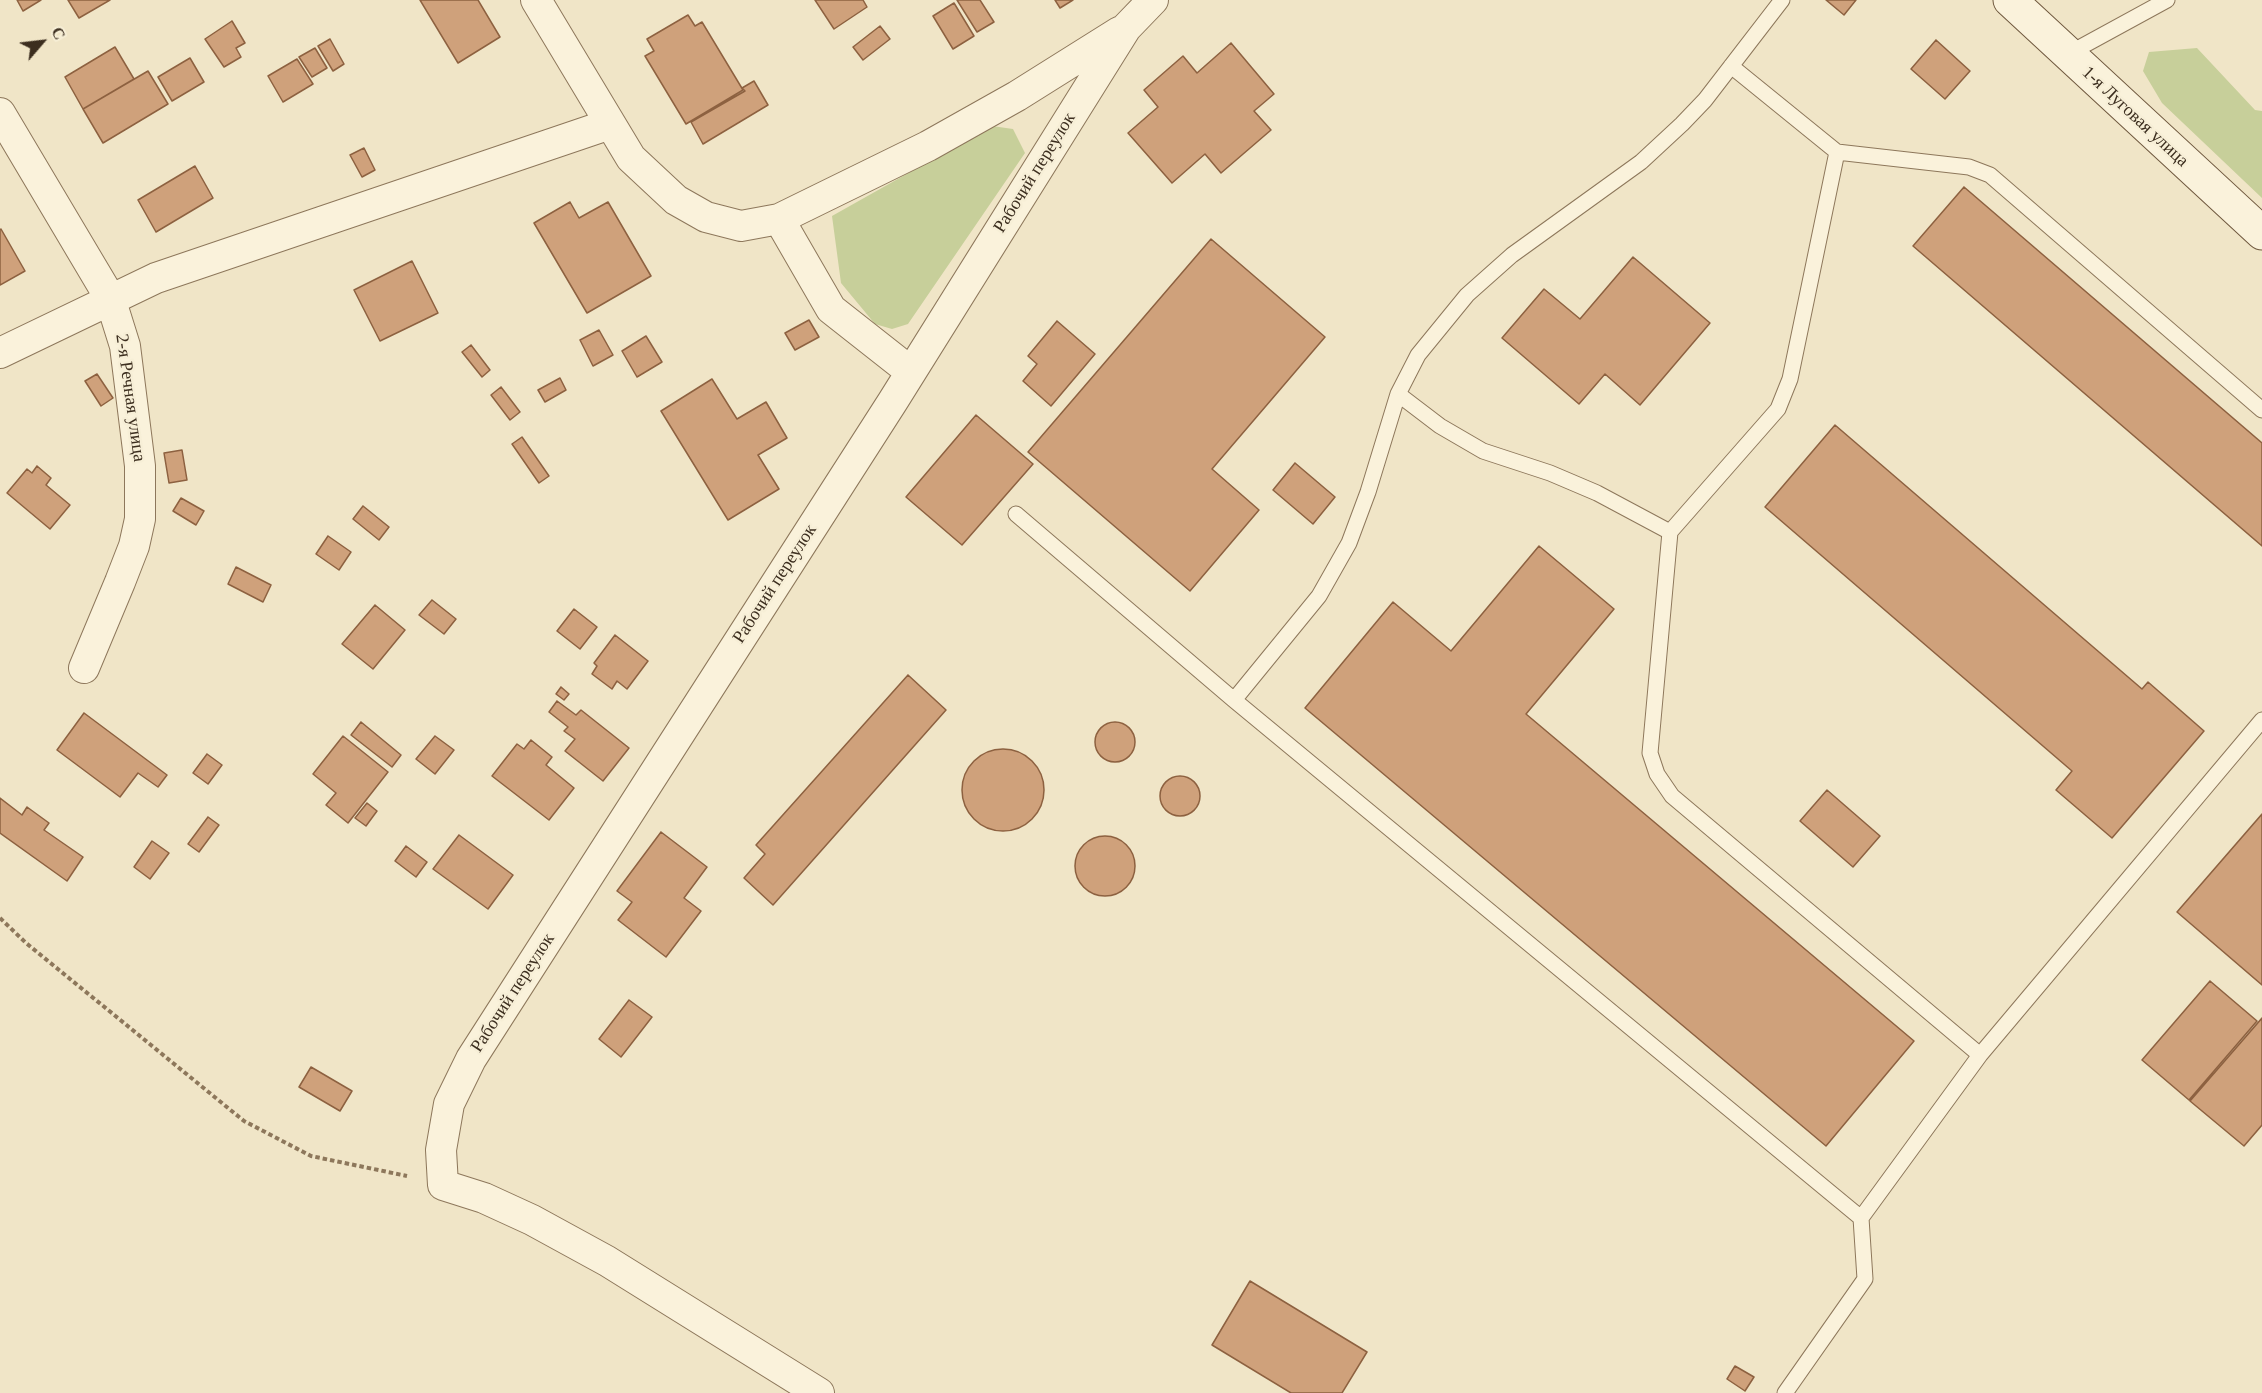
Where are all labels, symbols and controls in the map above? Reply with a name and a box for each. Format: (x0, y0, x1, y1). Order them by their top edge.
north arrow (12, 12, 72, 72)
text: С (48, 24, 69, 42)
street label: 1-я Луговая улица (2077, 62, 2193, 172)
street label: Рабочий переулок (989, 109, 1081, 237)
street label: 2-я Речная улица (110, 333, 150, 463)
street label: Рабочий переулок (728, 520, 822, 648)
street label: Рабочий переулок (466, 929, 560, 1057)

